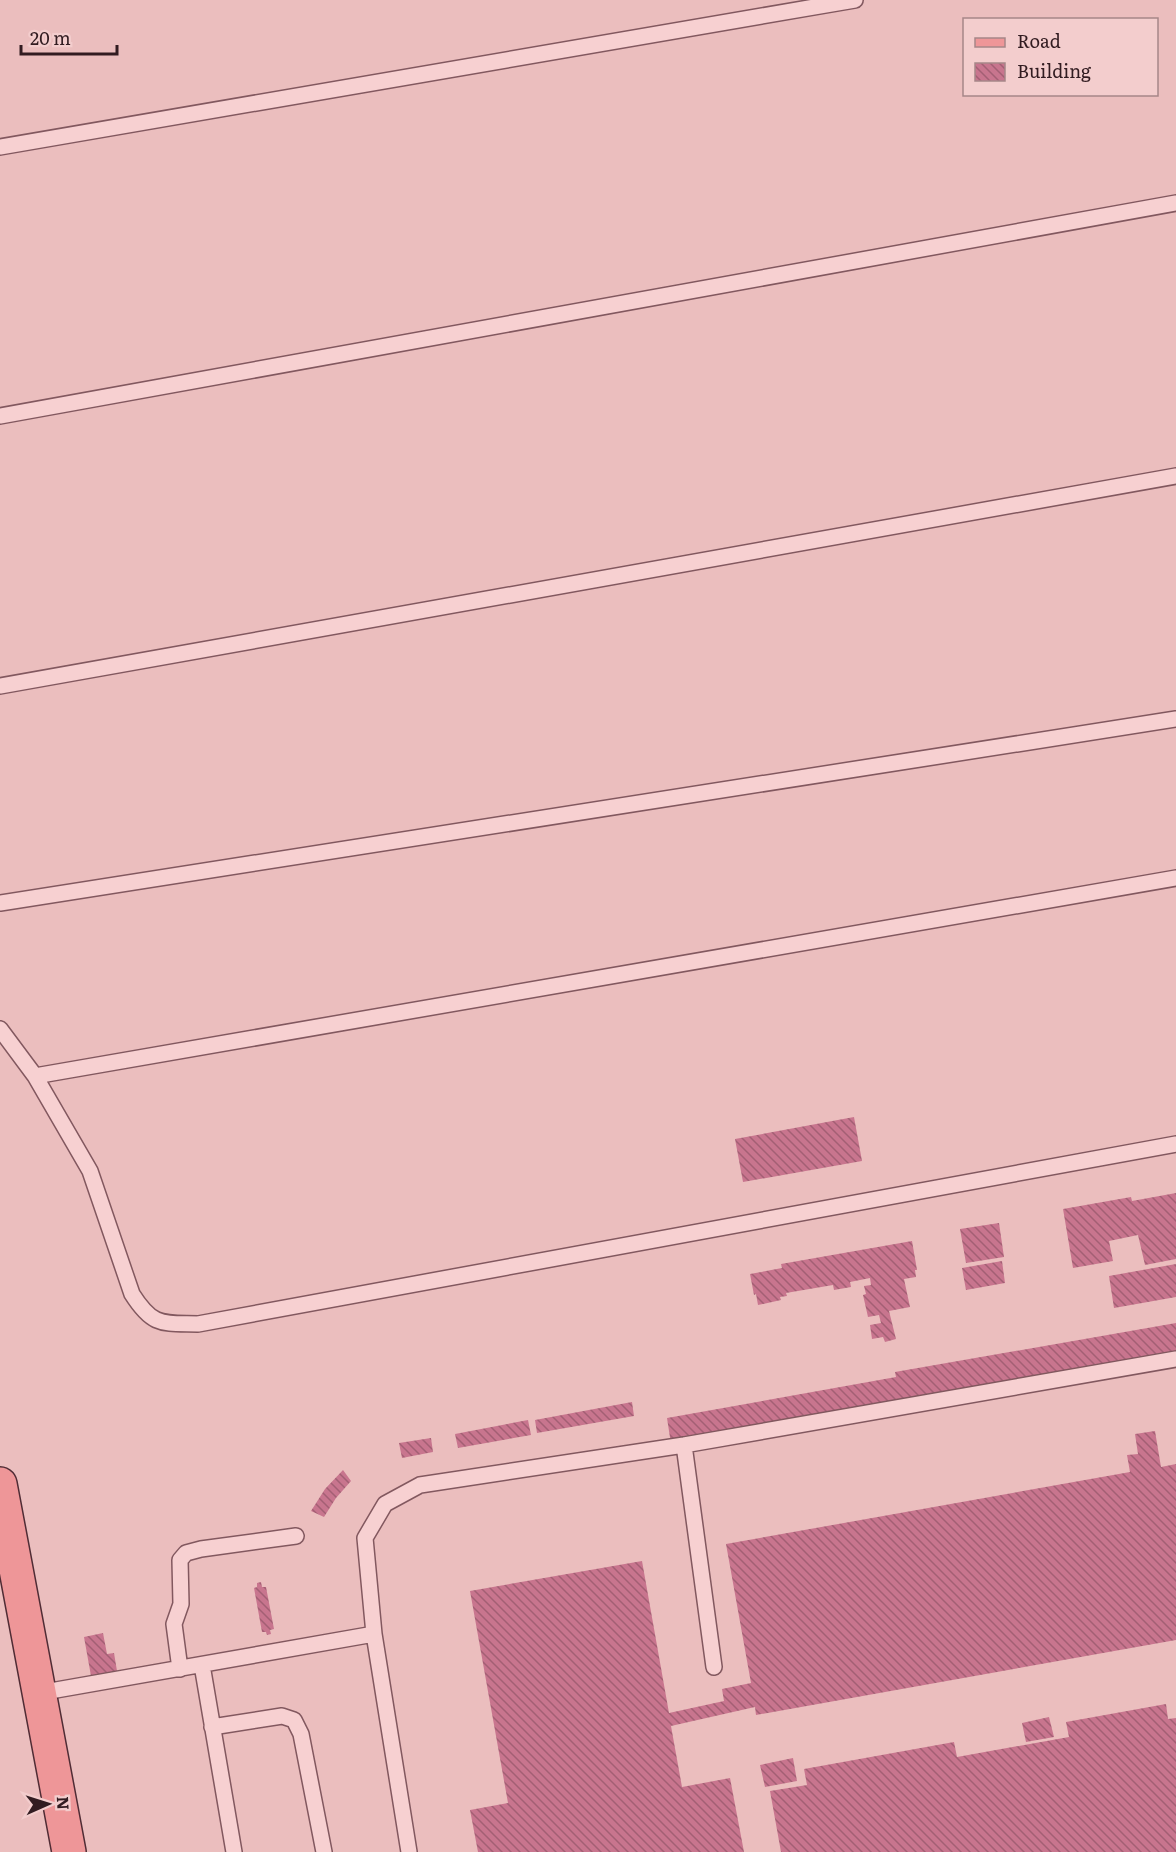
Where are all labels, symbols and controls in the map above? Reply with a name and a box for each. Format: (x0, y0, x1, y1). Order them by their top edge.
scale bar (21, 18, 117, 56)
legend (963, 18, 1158, 96)
text: 20 m (30, 24, 71, 51)
text: Road (1017, 27, 1061, 54)
text: Building (1017, 57, 1092, 84)
north arrow (18, 1774, 78, 1834)
text: N (52, 1796, 76, 1811)

